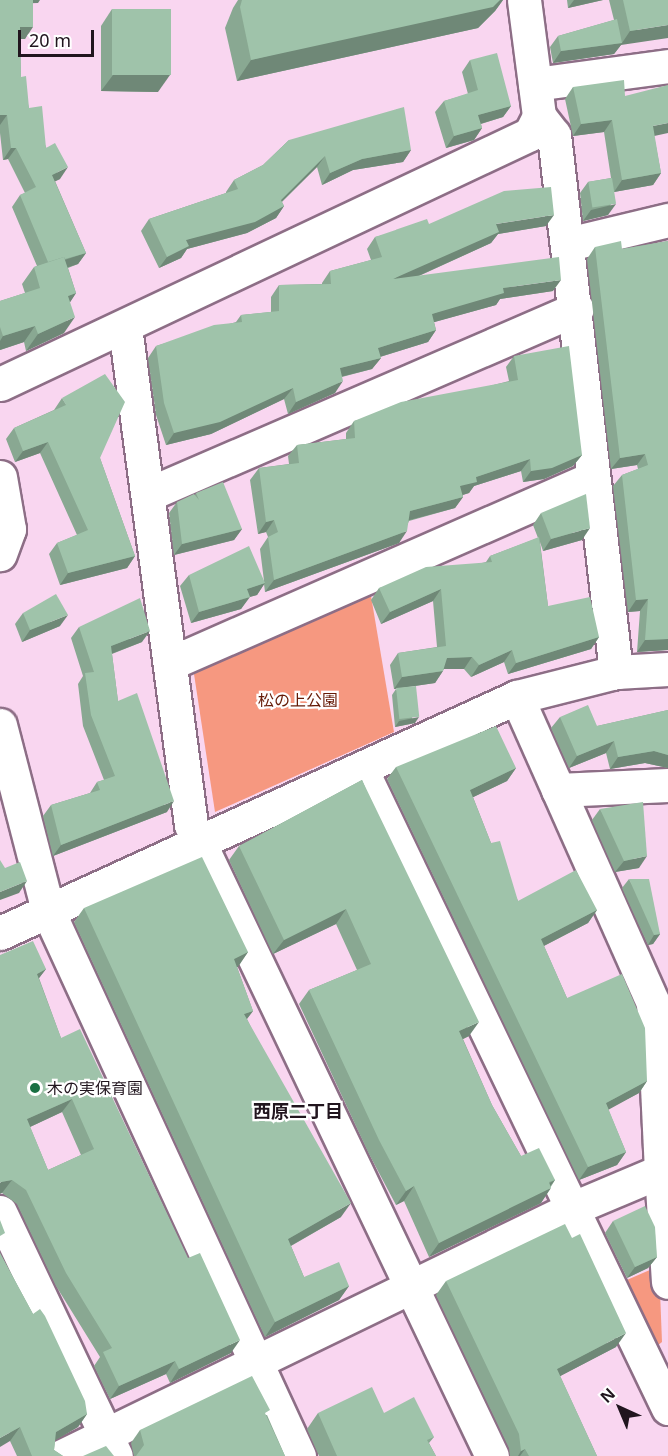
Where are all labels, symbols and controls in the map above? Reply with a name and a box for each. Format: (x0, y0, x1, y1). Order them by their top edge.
scale bar (21, 18, 98, 56)
text: 20 m (29, 28, 71, 52)
park label: 松の上公園 (258, 690, 338, 710)
place label: 木の実保育園 (47, 1078, 143, 1098)
marker: 木の実保育園 (28, 1081, 42, 1095)
district label: 西原二丁目 (253, 1100, 343, 1122)
north arrow (590, 1378, 650, 1438)
text: N (595, 1383, 620, 1407)

